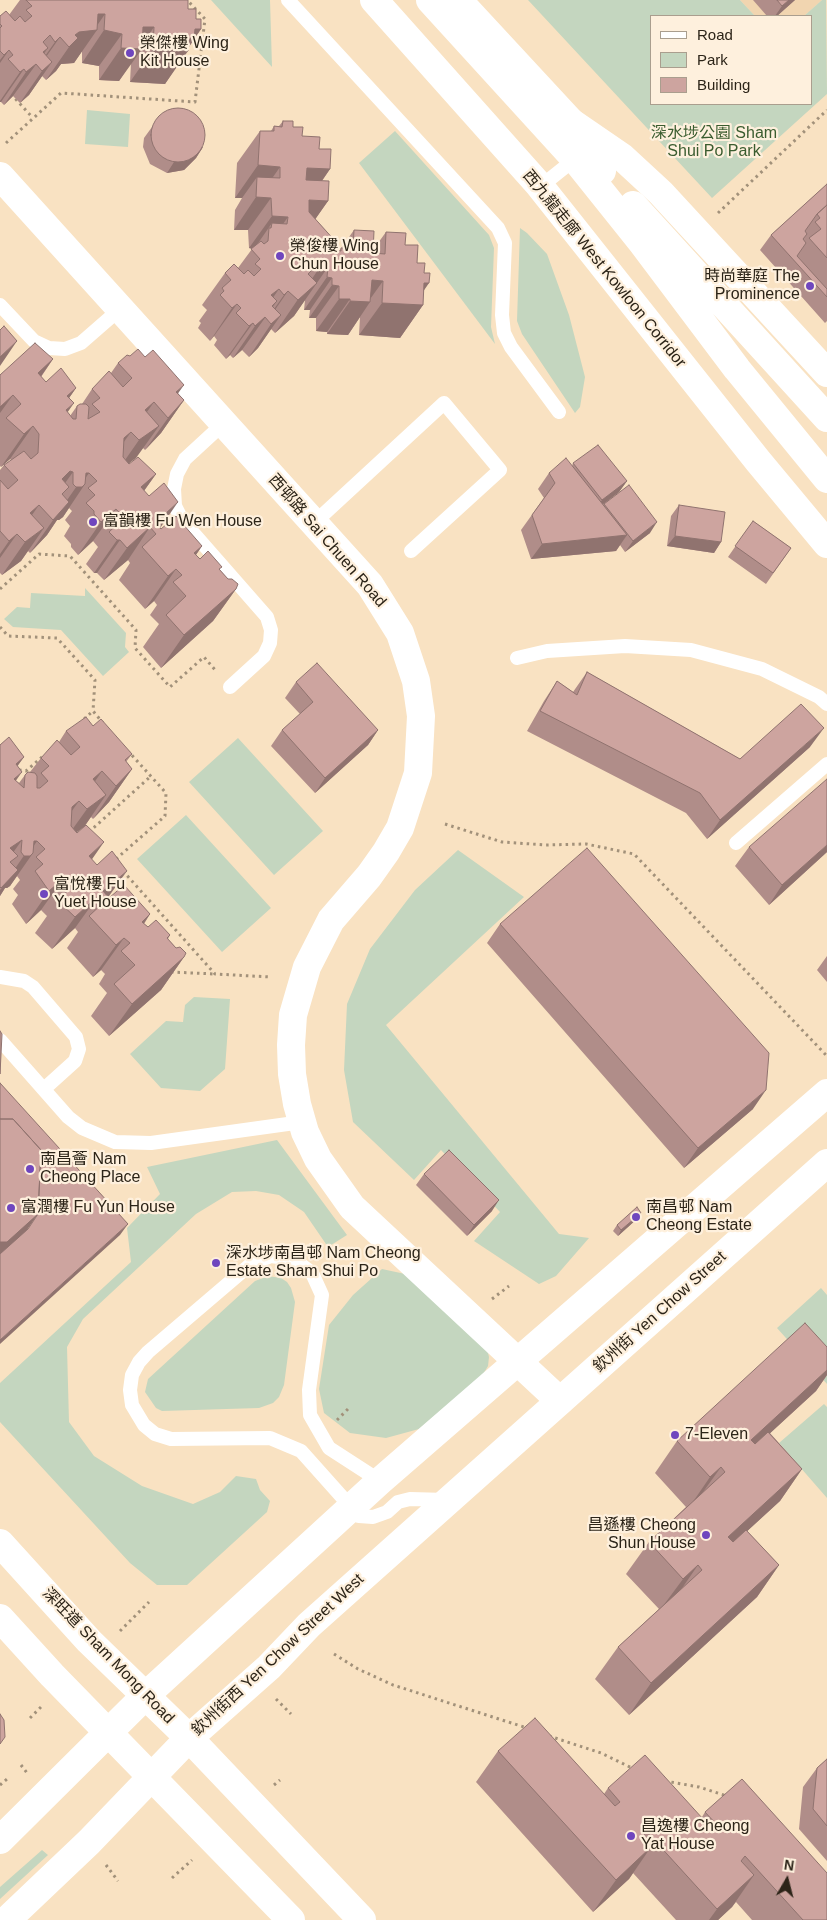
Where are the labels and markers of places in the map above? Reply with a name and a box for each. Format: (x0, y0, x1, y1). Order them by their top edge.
place label: 榮傑樓 Wing Kit House (140, 34, 229, 72)
marker: 榮傑樓 Wing Kit House (124, 47, 136, 59)
place label: 榮俊樓 Wing Chun House (290, 237, 379, 275)
marker: 榮俊樓 Wing Chun House (274, 250, 286, 262)
place label: 時尚華庭 The Prominence (704, 267, 800, 305)
marker: 時尚華庭 The Prominence (804, 280, 816, 292)
place label: 富韻樓 Fu Wen House (103, 512, 262, 532)
marker: 富韻樓 Fu Wen House (87, 516, 99, 528)
place label: 富悅樓 Fu Yuet House (54, 875, 137, 913)
marker: 富悅樓 Fu Yuet House (38, 888, 50, 900)
place label: 南昌薈 Nam Cheong Place (40, 1150, 141, 1188)
marker: 南昌薈 Nam Cheong Place (24, 1163, 36, 1175)
place label: 富潤樓 Fu Yun House (21, 1198, 175, 1218)
place label: 南昌邨 Nam Cheong Estate (646, 1198, 752, 1236)
marker: 富潤樓 Fu Yun House (5, 1202, 17, 1214)
marker: 南昌邨 Nam Cheong Estate (630, 1211, 642, 1223)
place label: 深水埗南昌邨 Nam Cheong Estate Sham Shui Po (226, 1244, 421, 1282)
marker: 深水埗南昌邨 Nam Cheong Estate Sham Shui Po (210, 1257, 222, 1269)
place label: 7-Eleven (685, 1425, 748, 1445)
marker: 7-Eleven (669, 1429, 681, 1441)
place label: 昌遜樓 Cheong Shun House (588, 1516, 696, 1554)
marker: 昌遜樓 Cheong Shun House (700, 1529, 712, 1541)
place label: 昌逸樓 Cheong Yat House (641, 1817, 749, 1855)
marker: 昌逸樓 Cheong Yat House (625, 1830, 637, 1842)

